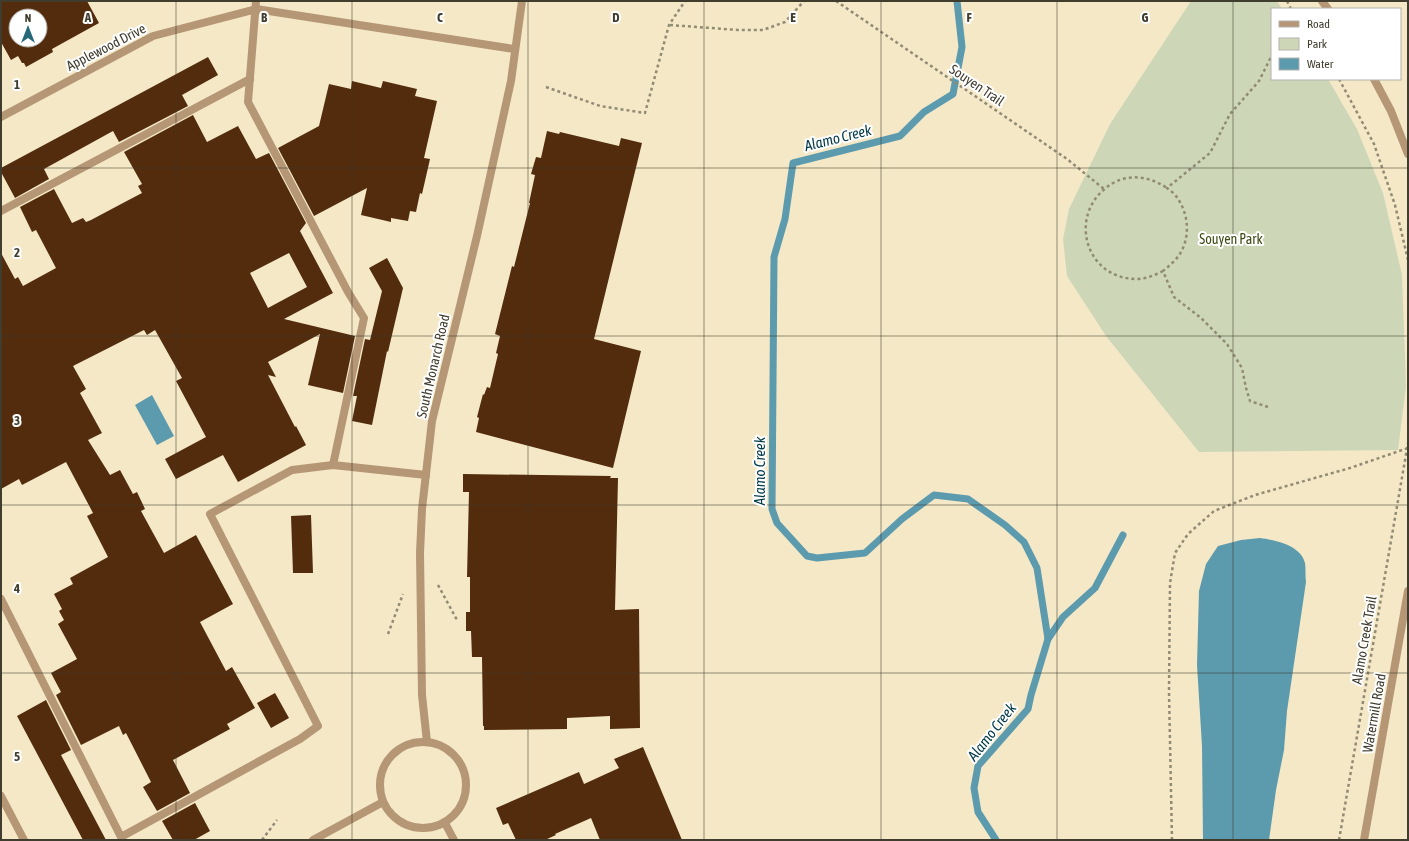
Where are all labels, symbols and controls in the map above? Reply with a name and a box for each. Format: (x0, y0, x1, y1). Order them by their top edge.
north arrow (8, 8, 48, 48)
legend (1271, 8, 1401, 80)
text: A (84, 10, 92, 25)
text: B (261, 10, 268, 25)
text: C (437, 10, 443, 25)
text: D (612, 10, 620, 25)
text: E (790, 10, 796, 25)
text: F (966, 10, 972, 25)
text: G (1142, 10, 1149, 25)
text: N (25, 12, 31, 24)
text: Road (1307, 17, 1330, 31)
street label: Applewood Drive (64, 20, 148, 74)
text: Park (1307, 37, 1328, 51)
text: Water (1307, 57, 1334, 71)
street label: Souyen Trail (947, 61, 1008, 109)
text: 1 (14, 77, 20, 92)
water label: Alamo Creek (802, 121, 874, 154)
park label: Souyen Park (1199, 231, 1263, 247)
text: 2 (14, 245, 20, 260)
street label: South Monarch Road (413, 313, 453, 419)
text: 3 (14, 413, 20, 428)
water label: Alamo Creek (751, 436, 768, 506)
text: 4 (13, 581, 20, 596)
street label: Alamo Creek Trail (1348, 594, 1380, 685)
street label: Watermill Road (1359, 672, 1389, 754)
water label: Alamo Creek (963, 699, 1020, 765)
text: 5 (14, 749, 20, 764)

